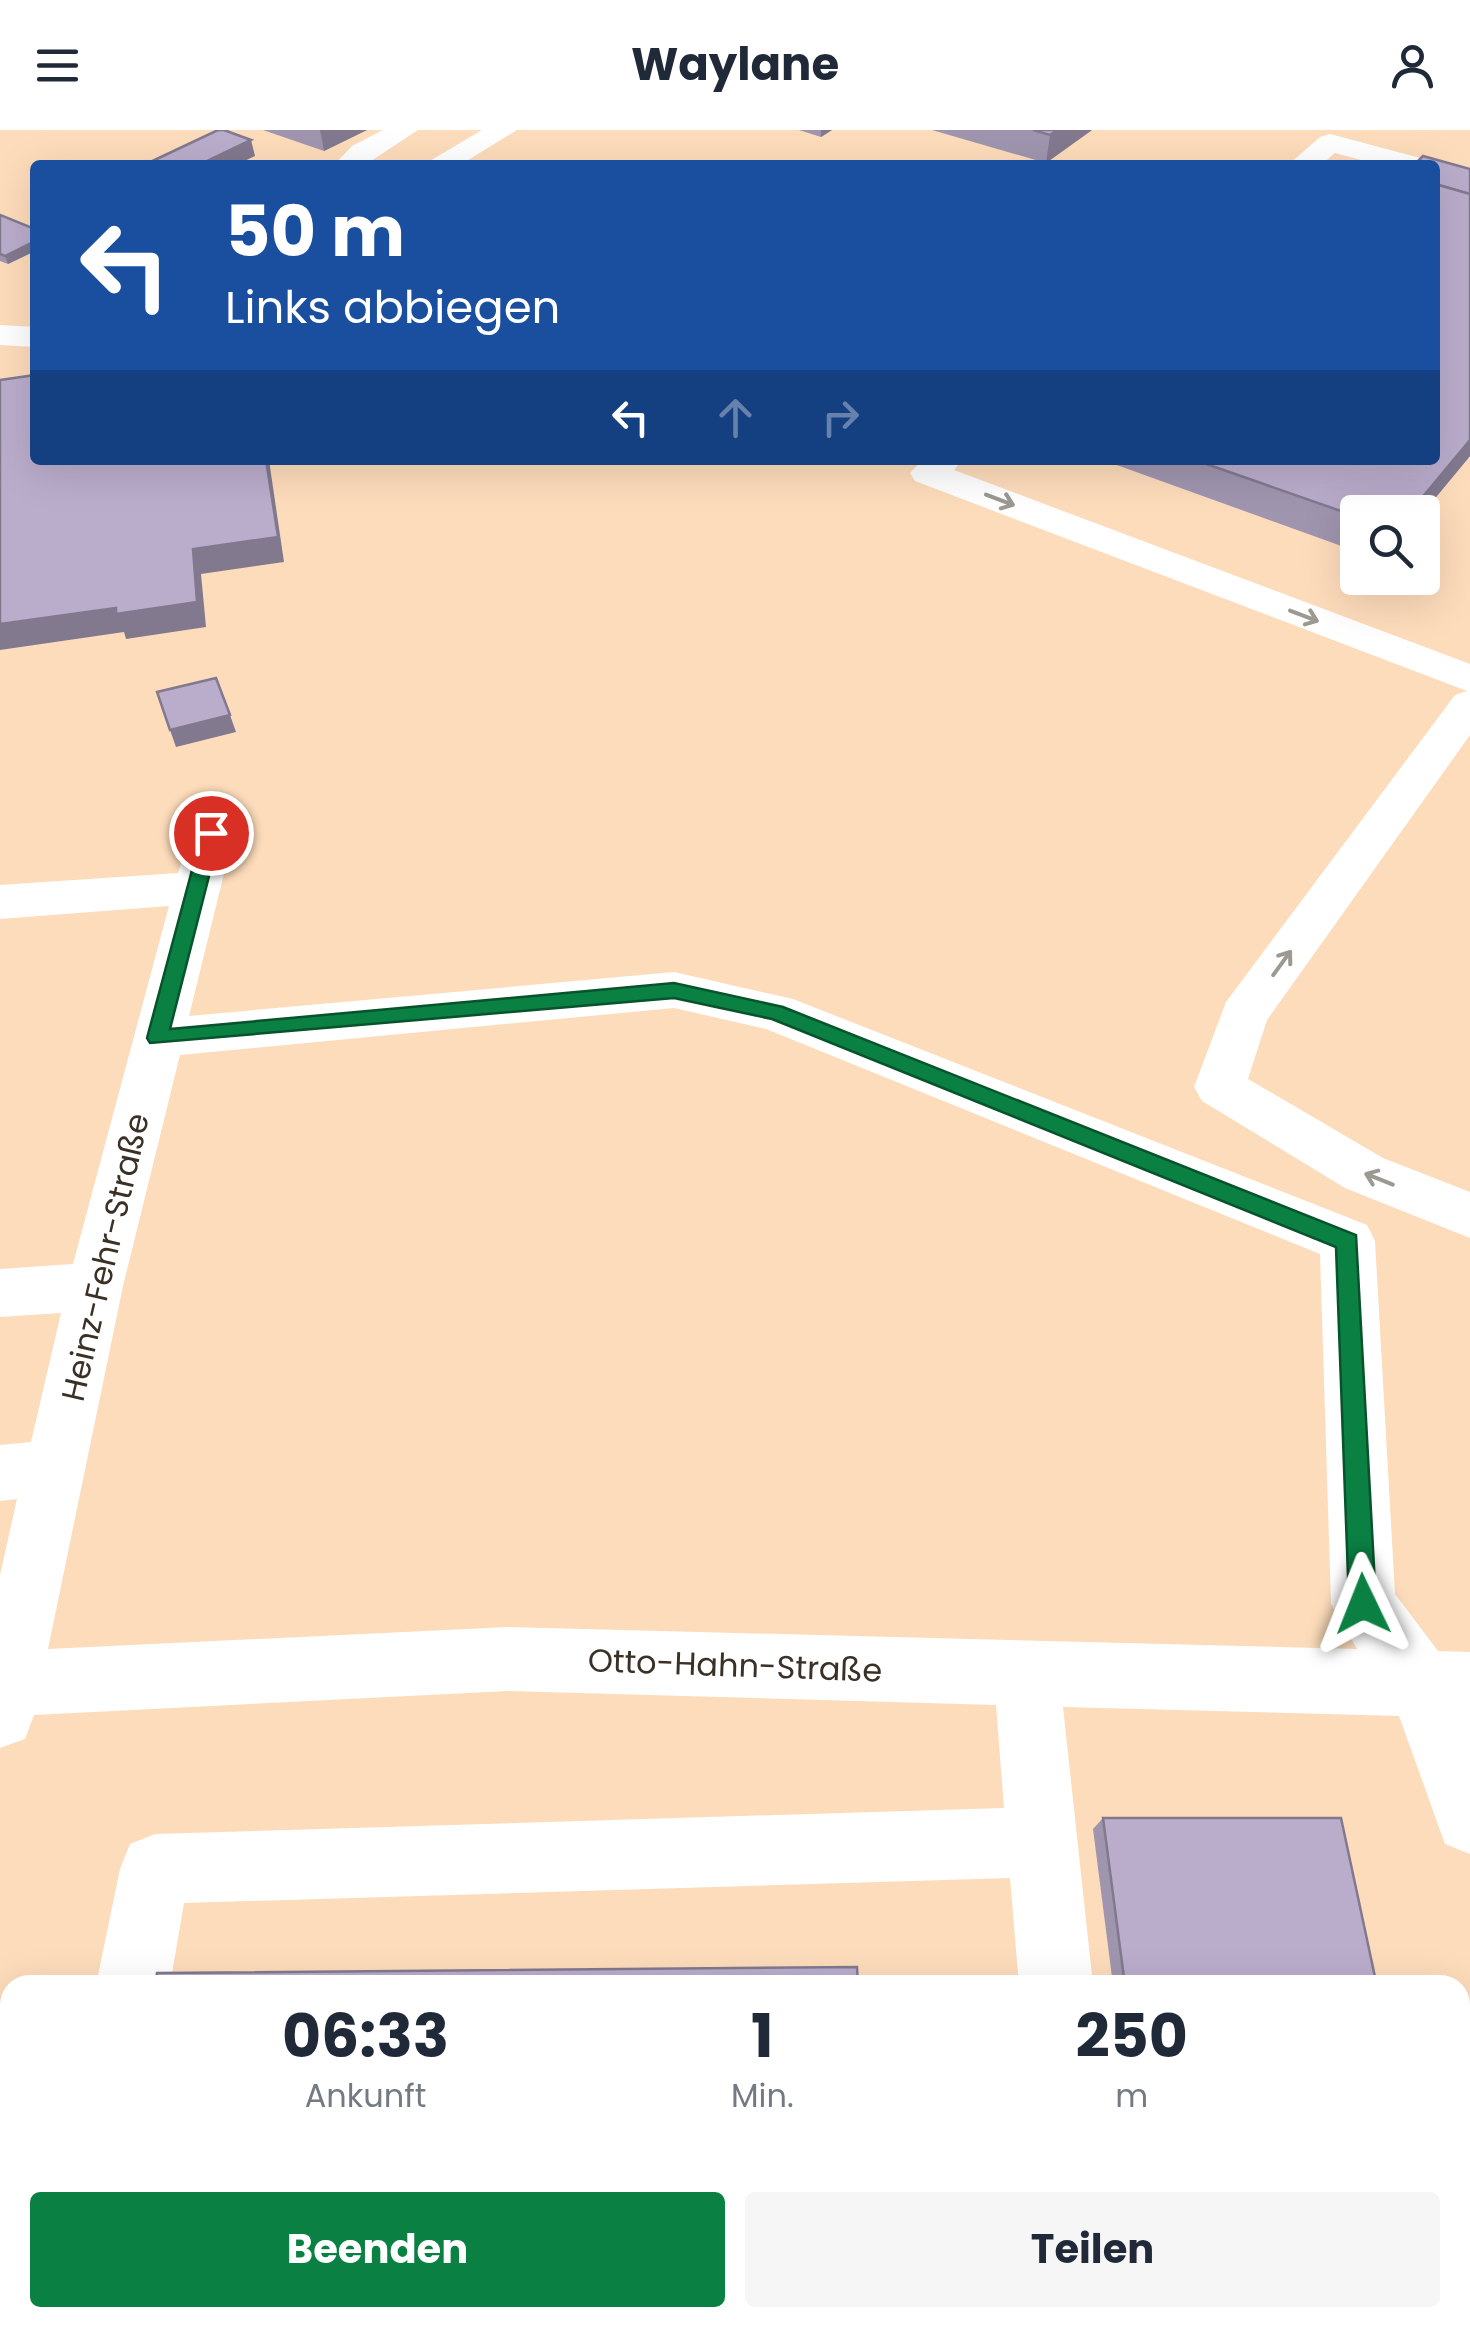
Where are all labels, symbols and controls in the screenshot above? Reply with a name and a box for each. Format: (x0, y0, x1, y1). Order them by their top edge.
text: Waylane (631, 33, 839, 96)
icon: menu (30, 38, 85, 93)
icon: person (1385, 38, 1440, 93)
text: 50 m (225, 182, 405, 281)
icon: left (60, 200, 190, 330)
text: Links abbiegen (225, 276, 560, 339)
icon: left (603, 390, 658, 445)
icon: ahead (708, 390, 763, 445)
icon: right (813, 390, 868, 445)
one-way arrow (985, 493, 1015, 511)
map controls (1340, 495, 1440, 595)
button: search (1340, 495, 1440, 595)
one-way arrow (1288, 608, 1319, 626)
pin (169, 791, 254, 876)
icon: arrive (184, 806, 239, 861)
one-way arrow (1271, 950, 1292, 977)
street label: Heinz-Fehr-Straße (50, 1109, 160, 1405)
one-way arrow (1365, 1169, 1395, 1187)
position arrow (1311, 1552, 1415, 1656)
street label: Otto-Hahn-Straße (587, 1637, 883, 1693)
text: 06:33 (282, 1994, 449, 2078)
text: 1 (751, 1994, 774, 2078)
text: 250 (1076, 1994, 1188, 2078)
text: Ankunft (305, 2073, 426, 2118)
text: Min. (731, 2073, 794, 2118)
text: m (1115, 2073, 1148, 2118)
button: Beenden (30, 2192, 725, 2307)
button: Teilen (745, 2192, 1440, 2307)

